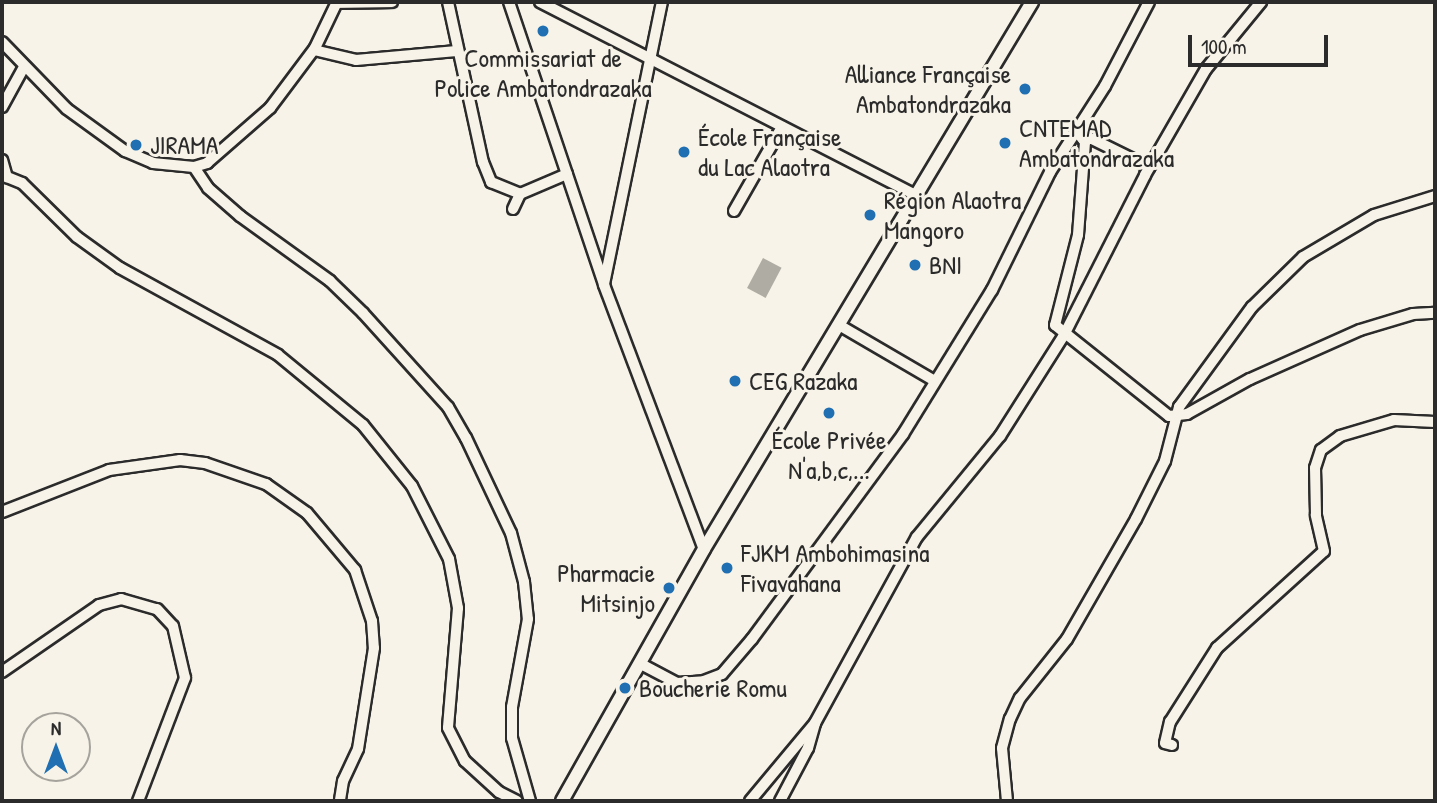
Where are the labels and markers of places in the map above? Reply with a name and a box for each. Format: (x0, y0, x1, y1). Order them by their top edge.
marker: Commissariat de Police Ambatondrazaka (535, 23, 551, 39)
place label: Commissariat de Police Ambatondrazaka (434, 42, 652, 104)
place label: Alliance Française Ambatondrazaka (845, 58, 1011, 119)
marker: Alliance Française Ambatondrazaka (1017, 81, 1033, 97)
place label: CNTEMAD Ambatondrazaka (1019, 112, 1174, 174)
place label: École Française du Lac Alaotra (698, 121, 841, 182)
place label: JIRAMA (150, 129, 218, 161)
marker: CNTEMAD Ambatondrazaka (997, 135, 1013, 151)
marker: JIRAMA (128, 137, 144, 153)
marker: École Française du Lac Alaotra (676, 144, 692, 160)
place label: Région Alaotra Mangoro (884, 184, 1021, 246)
marker: Région Alaotra Mangoro (862, 207, 878, 223)
place label: BNI (929, 249, 962, 281)
marker: BNI (907, 257, 923, 273)
place label: CEG Razaka (749, 365, 857, 397)
marker: CEG Razaka (727, 373, 743, 389)
marker: École Privée N'a,b,c,... (821, 405, 837, 421)
place label: École Privée N'a,b,c,... (772, 424, 886, 486)
place label: FJKM Ambohimasina Fivavahana (741, 537, 929, 598)
place label: Pharmacie Mitsinjo (557, 557, 655, 618)
marker: FJKM Ambohimasina Fivavahana (719, 560, 735, 576)
marker: Pharmacie Mitsinjo (661, 580, 677, 596)
place label: Boucherie Romu (639, 672, 787, 704)
marker: Boucherie Romu (617, 680, 633, 696)

